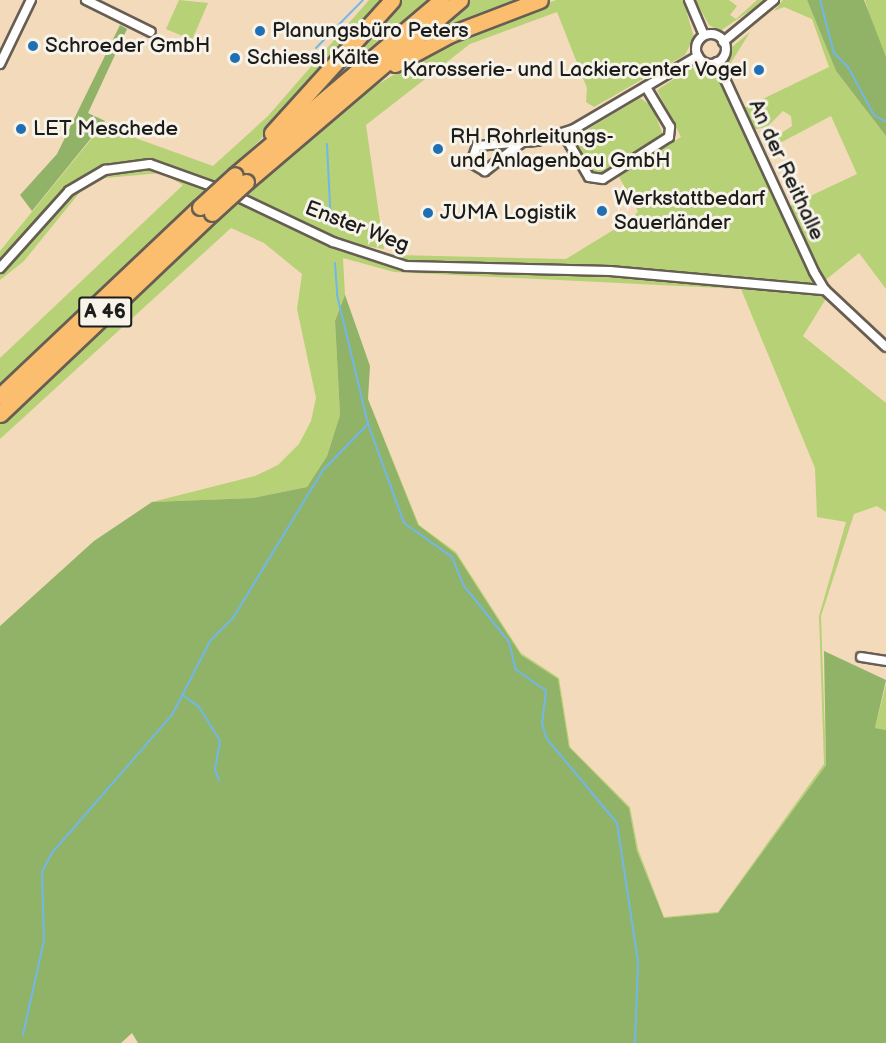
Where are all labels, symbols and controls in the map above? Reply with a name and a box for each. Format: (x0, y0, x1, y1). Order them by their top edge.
place label: Planungsbüro Peters (272, 18, 469, 44)
marker: Planungsbüro Peters (253, 24, 267, 38)
place label: Schroeder GmbH (45, 33, 210, 59)
marker: Schroeder GmbH (26, 39, 40, 53)
place label: Schiessl Kälte (247, 45, 379, 71)
marker: Schiessl Kälte (228, 51, 242, 65)
place label: Karosserie- und Lackiercenter Vogel (401, 57, 747, 83)
marker: Karosserie- und Lackiercenter Vogel (752, 63, 766, 77)
street label: An der Reithalle (742, 96, 830, 244)
place label: LET Meschede (33, 116, 178, 142)
marker: LET Meschede (14, 122, 28, 136)
place label: RH Rohrleitungs- und Anlagenbau GmbH (450, 124, 671, 174)
marker: RH Rohrleitungs- und Anlagenbau GmbH (431, 142, 445, 156)
place label: Werkstattbedarf Sauerländer (614, 186, 766, 236)
street label: Enster Weg (301, 196, 413, 258)
place label: JUMA Logistik (440, 200, 576, 226)
marker: Werkstattbedarf Sauerländer (595, 204, 609, 218)
marker: JUMA Logistik (421, 206, 435, 220)
road number: A 46 (78, 295, 132, 329)

